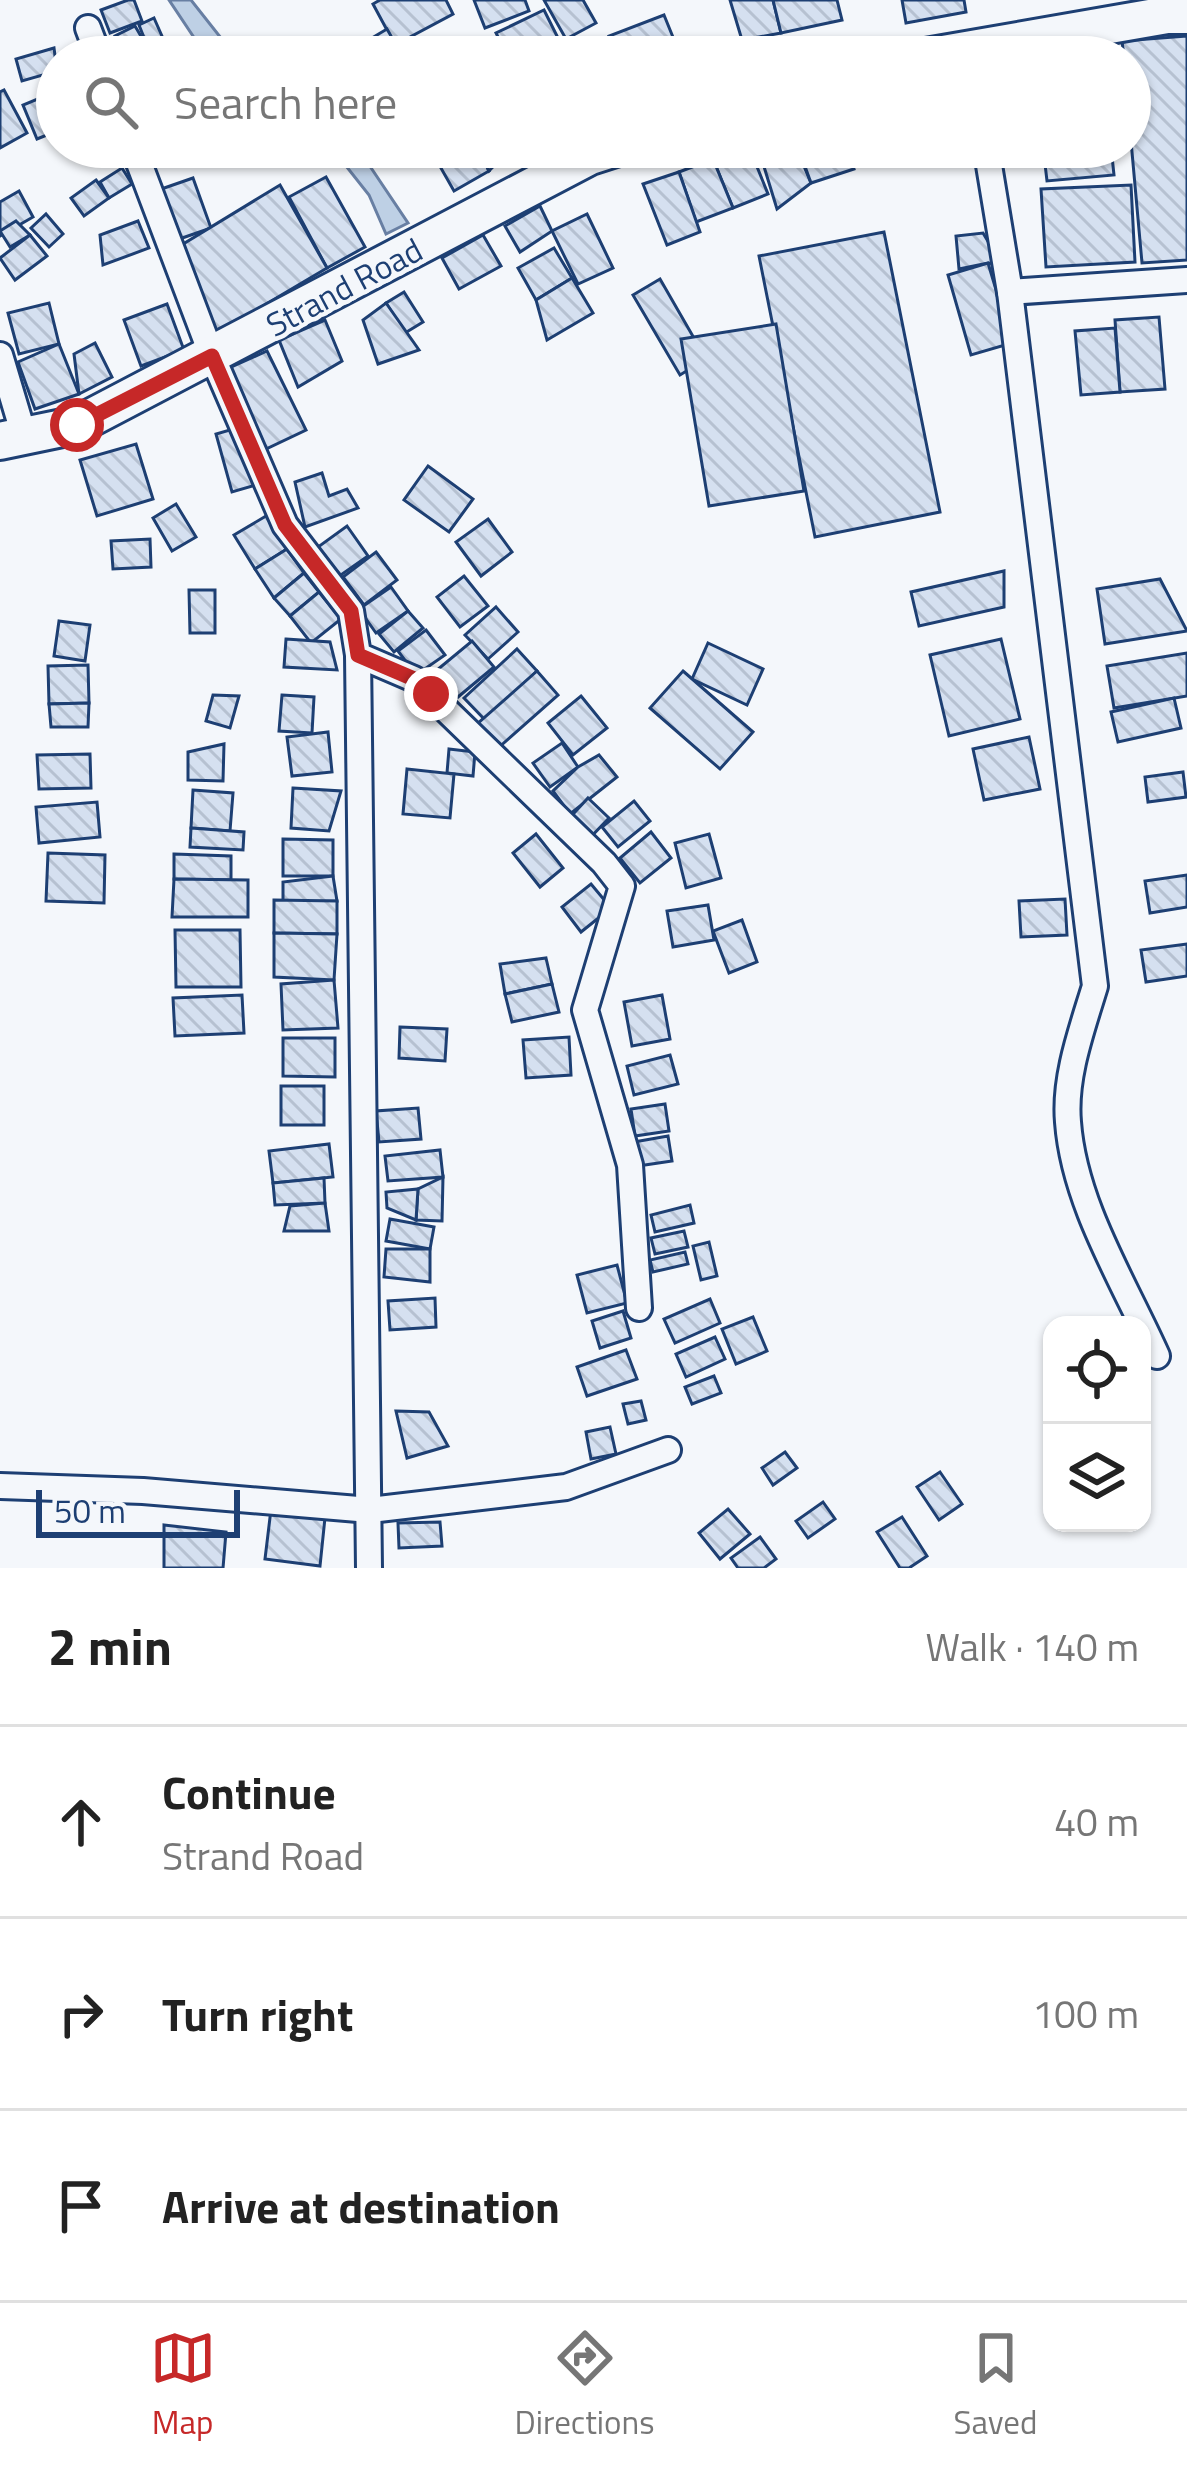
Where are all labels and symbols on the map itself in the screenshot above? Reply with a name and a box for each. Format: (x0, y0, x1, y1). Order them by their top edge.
street label: Strand Road (257, 225, 431, 349)
route start (50, 398, 104, 452)
route end (404, 667, 458, 721)
scale bar (36, 1484, 240, 1537)

